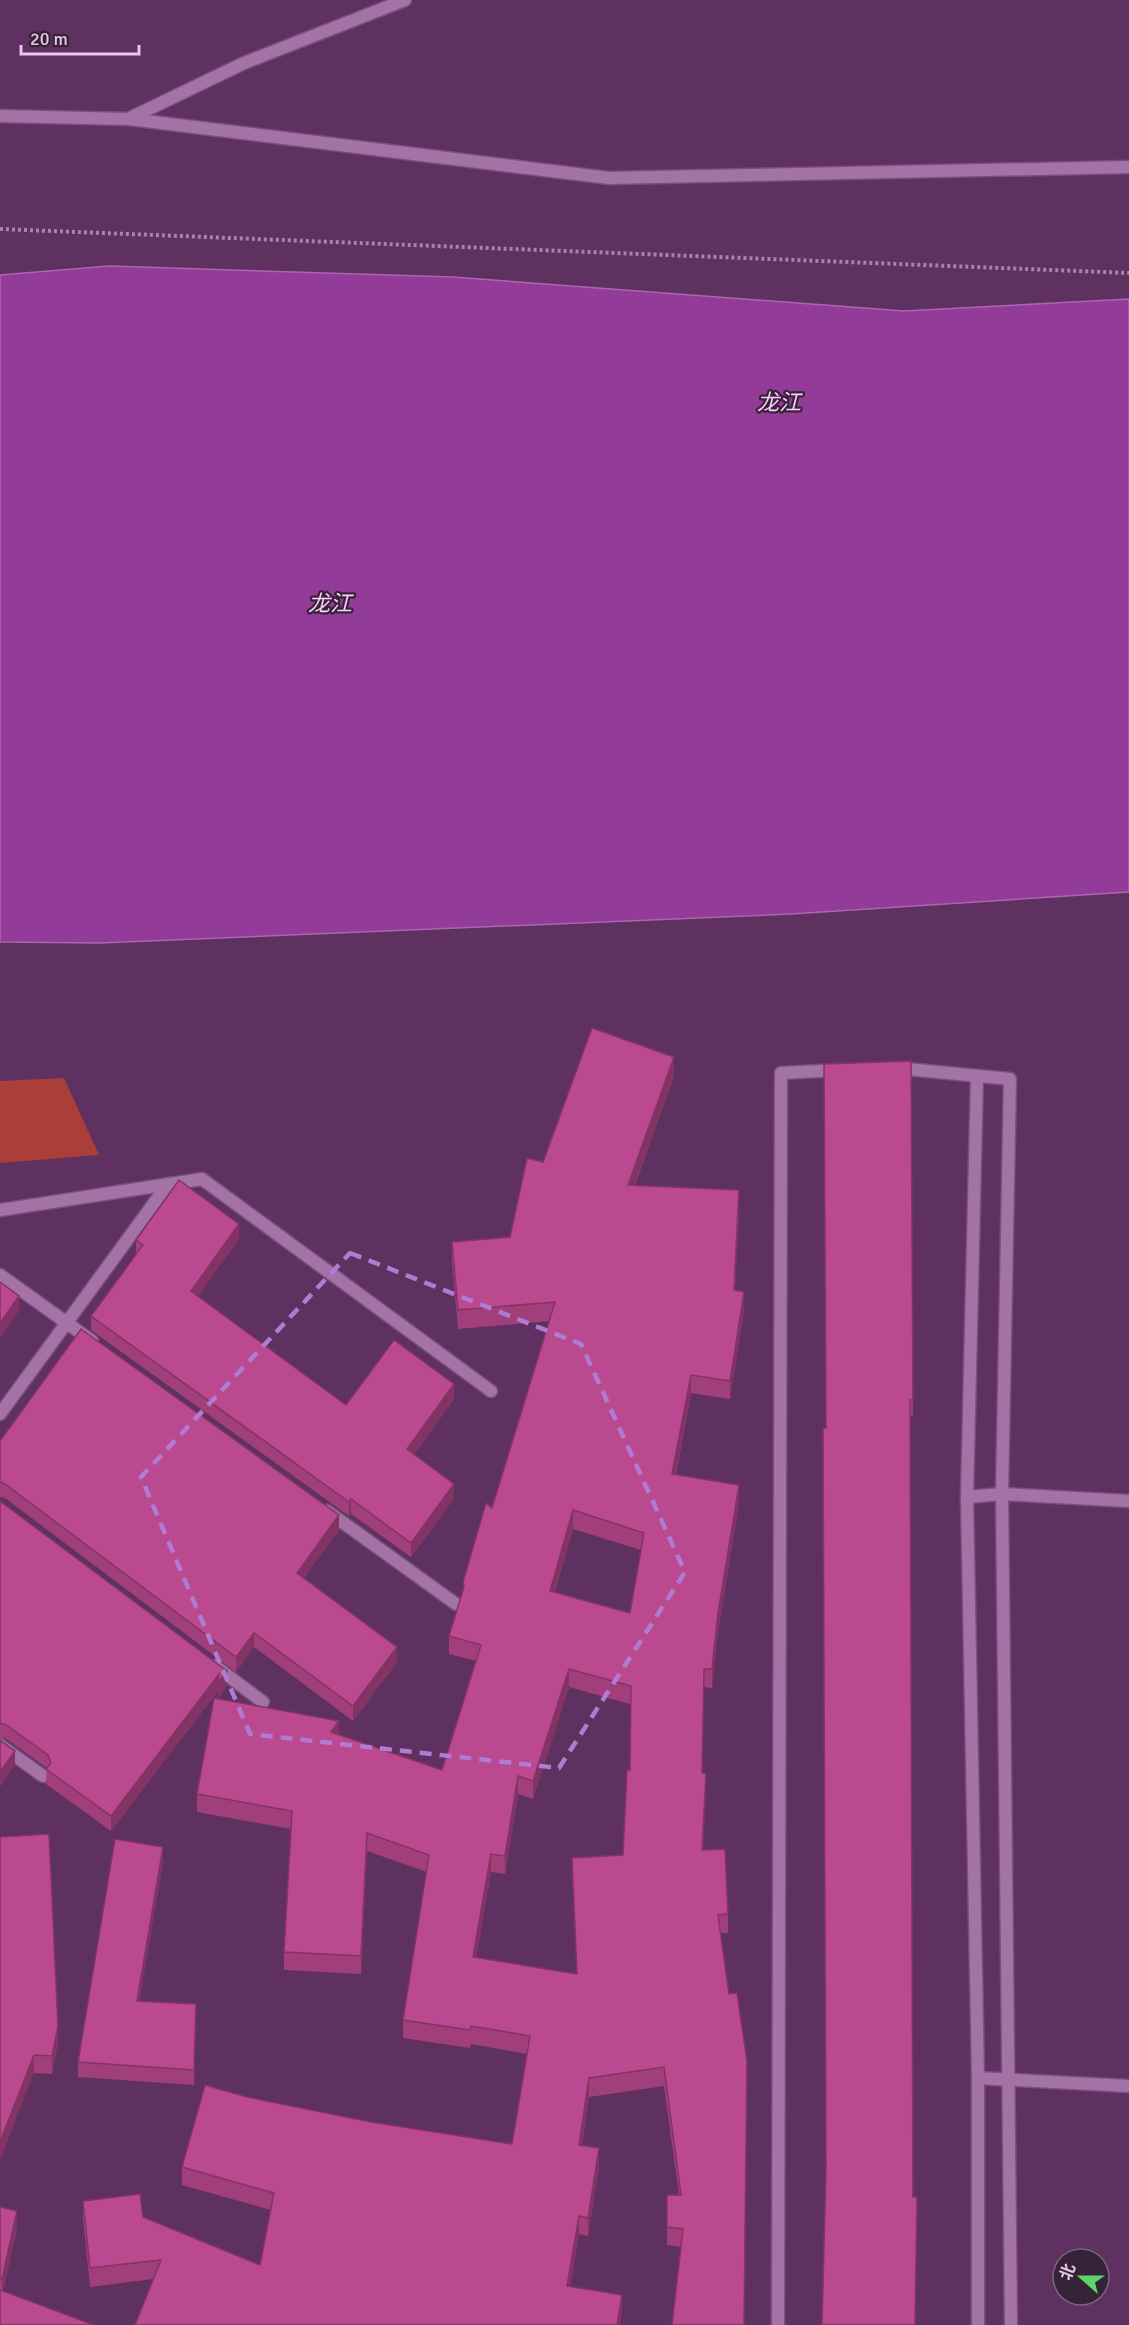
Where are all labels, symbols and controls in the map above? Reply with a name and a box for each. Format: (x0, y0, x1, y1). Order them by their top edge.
scale bar (21, 18, 140, 56)
text: 20 m (30, 28, 68, 50)
water label: 龙江 (757, 389, 803, 416)
water label: 龙江 (308, 590, 354, 617)
north arrow (1051, 2247, 1111, 2307)
text: 北 (1056, 2261, 1080, 2283)

